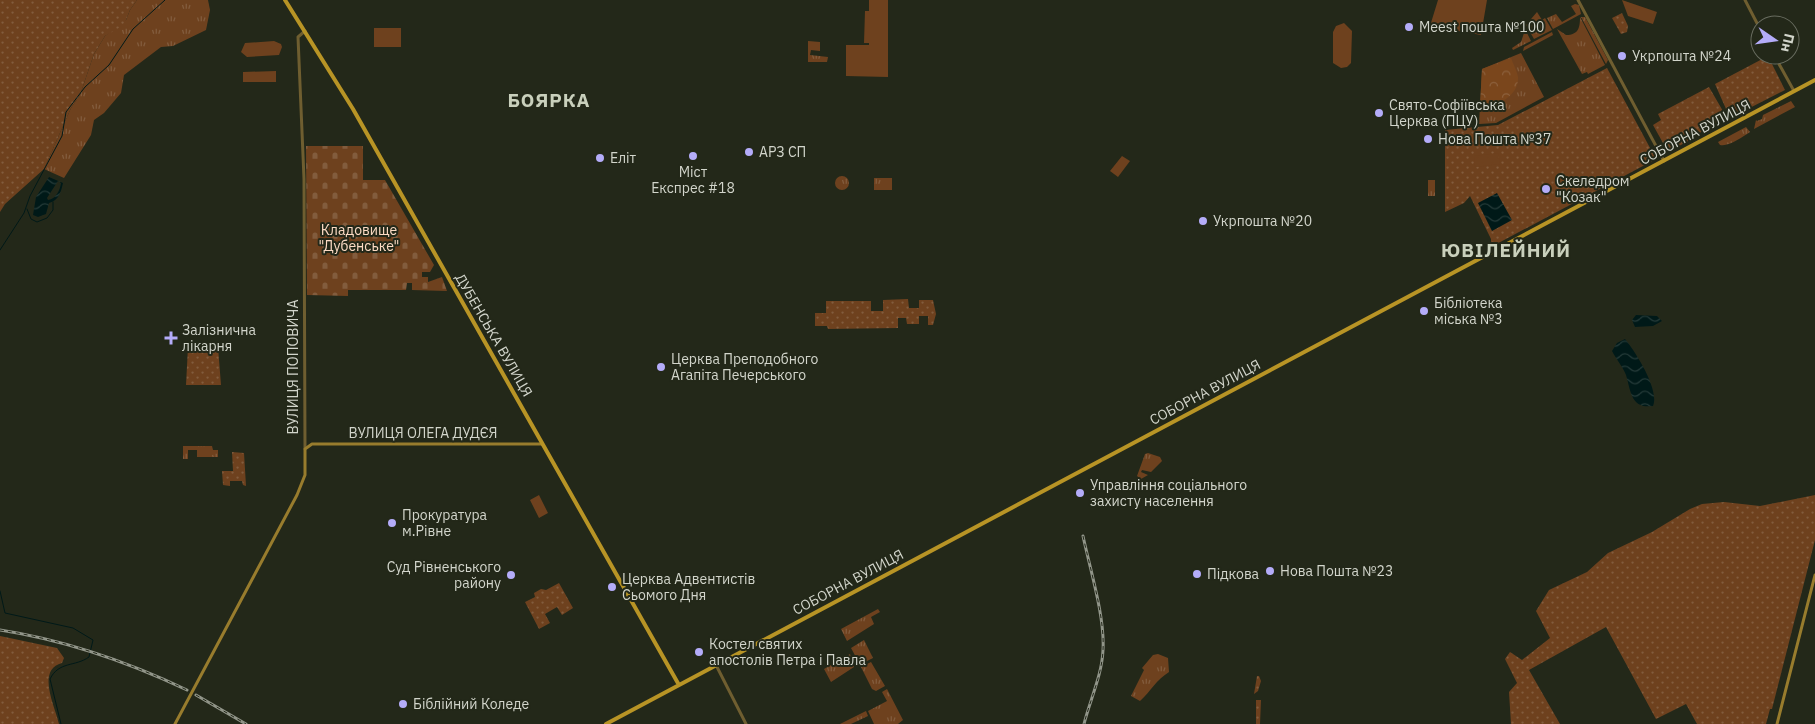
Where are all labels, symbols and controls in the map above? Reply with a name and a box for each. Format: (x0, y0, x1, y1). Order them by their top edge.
north arrow (1750, 15, 1800, 65)
place label: Meest пошта №100 (1419, 18, 1545, 36)
marker: Meest пошта №100 (1403, 21, 1415, 33)
text: Пн (1777, 32, 1799, 54)
place label: Укрпошта №24 (1632, 47, 1731, 65)
marker: Укрпошта №24 (1616, 50, 1628, 62)
district label: БОЯРКА (507, 88, 591, 112)
street label: СОБОРНА ВУЛИЦЯ (1636, 95, 1754, 169)
place label: Свято-Софіївська Церква (ПЦУ) (1389, 96, 1505, 130)
marker: Свято-Софіївська Церква (ПЦУ) (1373, 107, 1385, 119)
place label: Нова Пошта №37 (1438, 130, 1551, 148)
marker: Нова Пошта №37 (1422, 133, 1434, 145)
place label: АРЗ СП (759, 143, 806, 161)
marker: АРЗ СП (743, 146, 755, 158)
place label: Еліт (610, 149, 637, 167)
marker: Міст Експрес #18 (687, 150, 699, 162)
marker: Еліт (594, 152, 606, 164)
place label: Міст Експрес #18 (651, 163, 735, 197)
place label: Скеледром "Козак" (1556, 172, 1630, 206)
marker: Скеледром "Козак" (1540, 183, 1552, 195)
place label: Укрпошта №20 (1213, 212, 1312, 230)
marker: Укрпошта №20 (1197, 215, 1209, 227)
park label: Кладовище "Дубенське" (319, 221, 399, 255)
district label: ЮВІЛЕЙНИЙ (1441, 238, 1571, 262)
street label: ДУБЕНСЬКА ВУЛИЦЯ (451, 270, 537, 400)
place label: Бібліотека міська №3 (1434, 294, 1503, 328)
street label: ВУЛИЦЯ ПОПОВИЧА (284, 300, 302, 434)
marker: Бібліотека міська №3 (1418, 305, 1430, 317)
place label: Залізнична лікарня (182, 321, 257, 355)
marker: Залізнична лікарня (164, 331, 178, 345)
place label: Церква Преподобного Агапіта Печерського (671, 350, 819, 384)
street label: СОБОРНА ВУЛИЦЯ (1146, 355, 1264, 429)
marker: Церква Преподобного Агапіта Печерського (655, 361, 667, 373)
street label: ВУЛИЦЯ ОЛЕГА ДУДЄЯ (349, 424, 497, 442)
place label: Управління соціального захисту населення (1090, 476, 1247, 510)
marker: Управління соціального захисту населення (1074, 487, 1086, 499)
place label: Прокуратура м.Рівне (402, 506, 488, 540)
marker: Прокуратура м.Рівне (386, 517, 398, 529)
street label: СОБОРНА ВУЛИЦЯ (789, 545, 907, 619)
place label: Суд Рівненського району (387, 558, 501, 592)
place label: Нова Пошта №23 (1280, 562, 1393, 580)
place label: Підкова (1207, 565, 1260, 583)
marker: Нова Пошта №23 (1264, 565, 1276, 577)
marker: Підкова (1191, 568, 1203, 580)
marker: Суд Рівненського району (505, 569, 517, 581)
place label: Церква Адвентистів Сьомого Дня (622, 570, 755, 604)
marker: Церква Адвентистів Сьомого Дня (606, 581, 618, 593)
place label: Костел святих апостолів Петра і Павла (709, 635, 867, 669)
marker: Костел святих апостолів Петра і Павла (693, 646, 705, 658)
place label: Біблійний Коледе (413, 695, 530, 713)
marker: Біблійний Коледе (397, 698, 409, 710)

